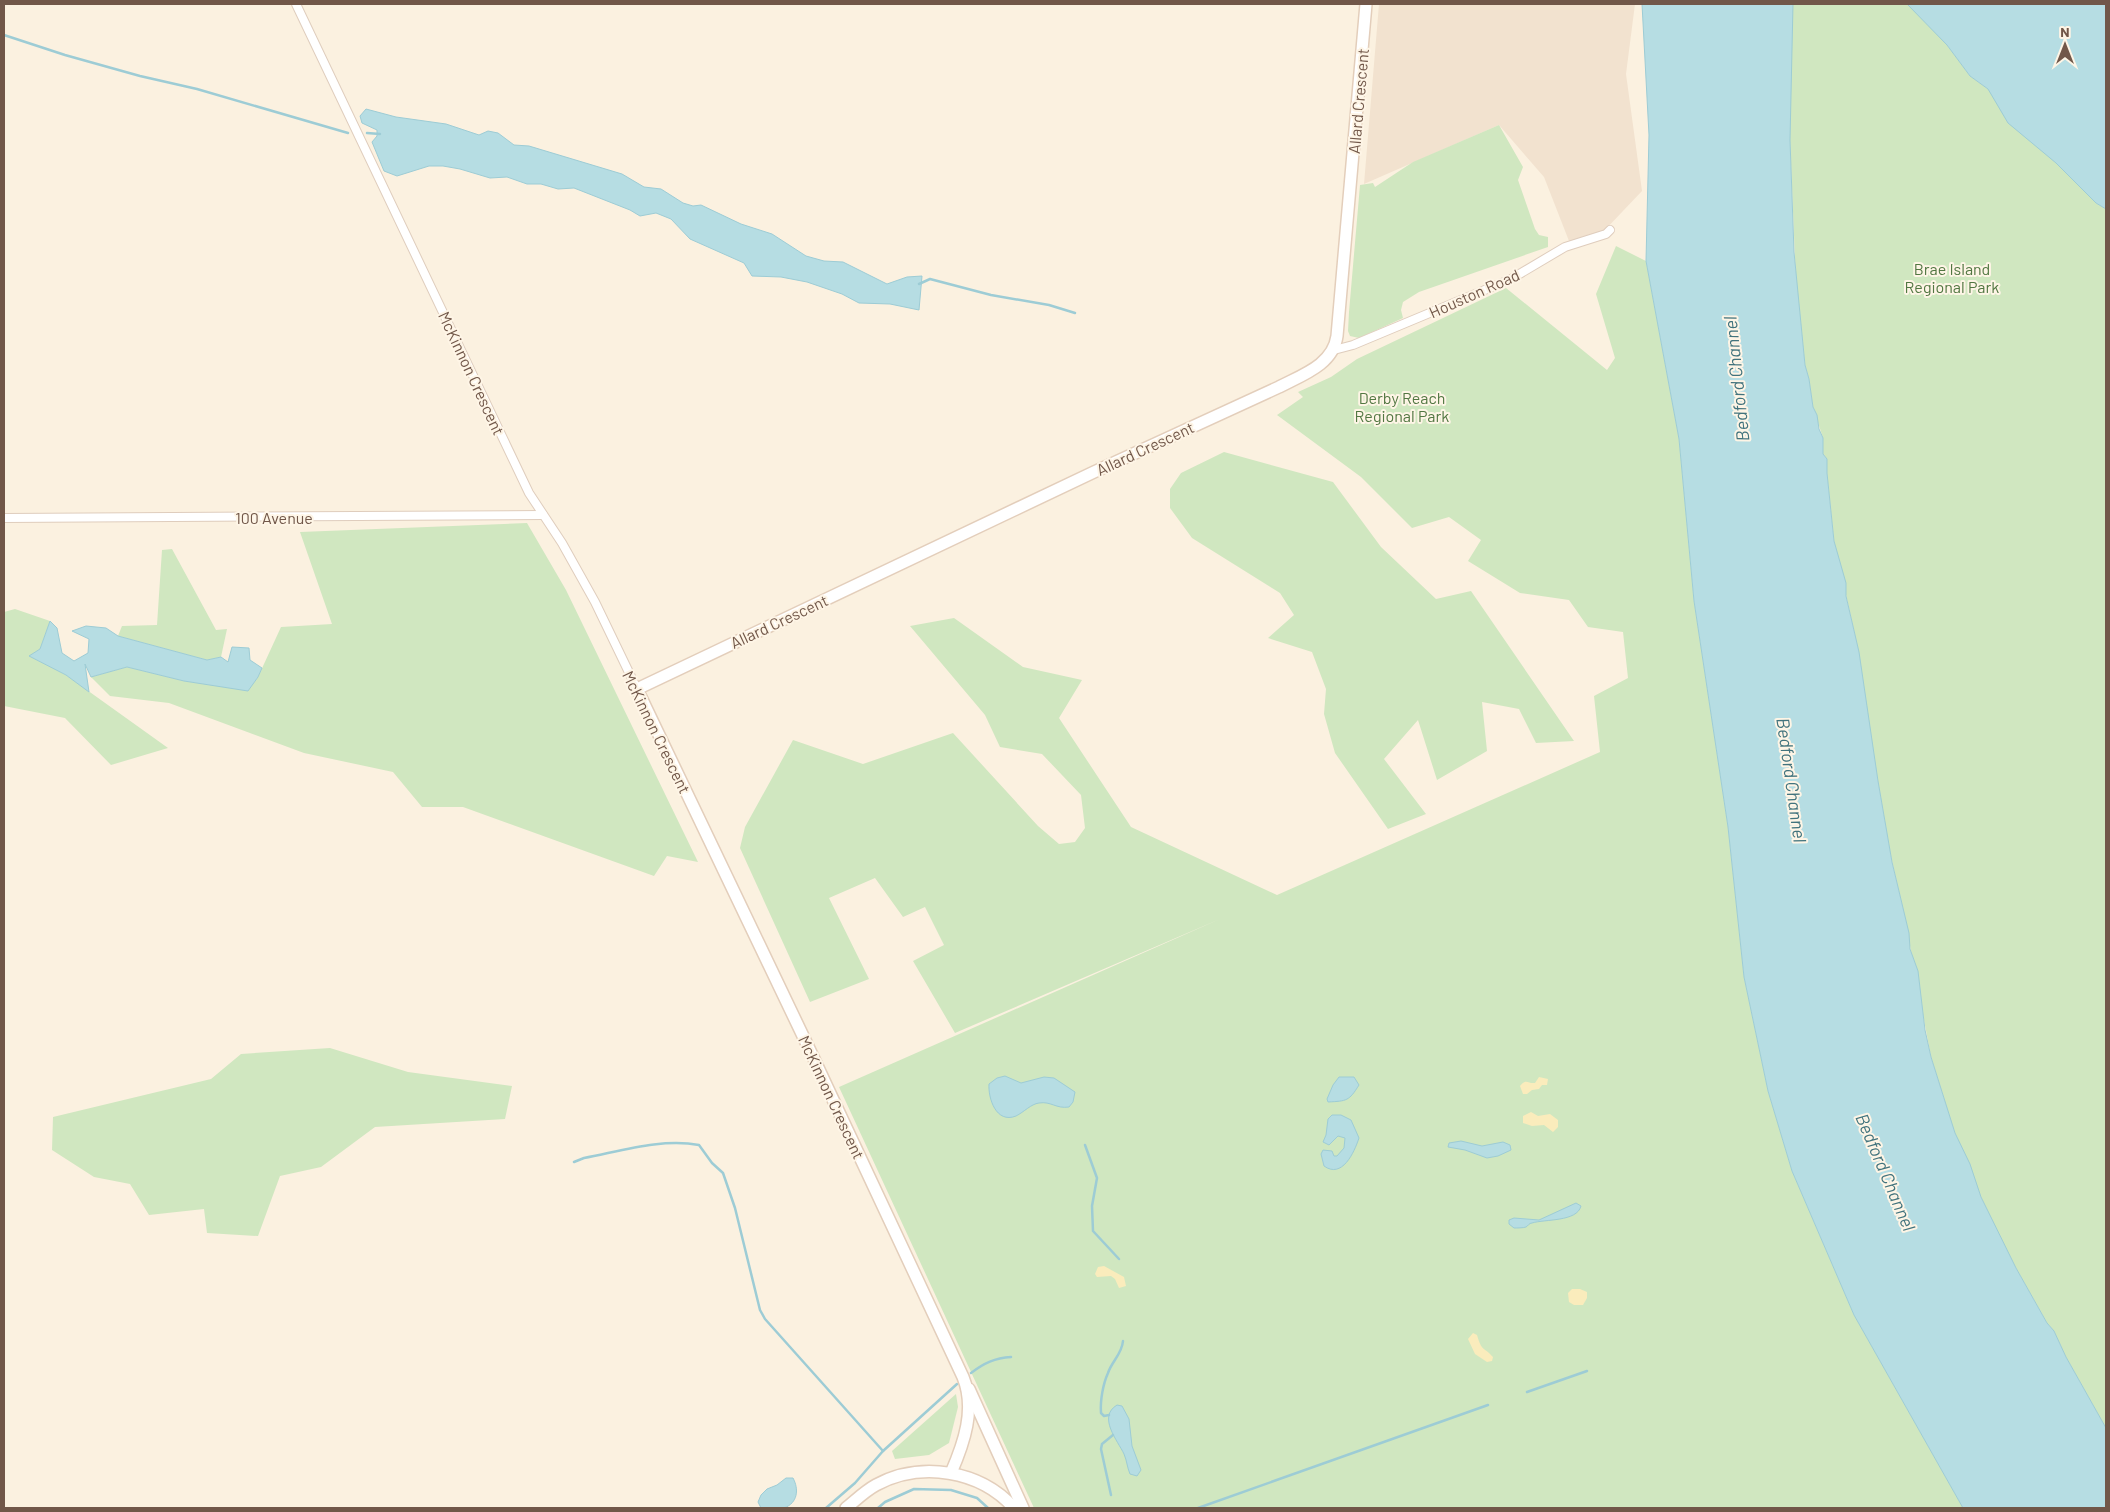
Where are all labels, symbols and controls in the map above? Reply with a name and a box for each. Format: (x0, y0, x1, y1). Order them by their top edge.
north arrow (2040, 20, 2090, 70)
text: N (2060, 23, 2070, 40)
street label: Allard Crescent (1344, 48, 1372, 154)
park label: Brae Island Regional Park (1905, 259, 1999, 296)
street label: Houston Road (1426, 265, 1522, 321)
street label: McKinnon Crescent (435, 308, 509, 438)
water label: Bedford Channel (1719, 315, 1753, 443)
park label: Derby Reach Regional Park (1355, 388, 1449, 425)
street label: Allard Crescent (1093, 417, 1197, 479)
street label: 100 Avenue (235, 508, 313, 527)
street label: Allard Crescent (727, 590, 831, 652)
street label: McKinnon Crescent (619, 668, 695, 796)
water label: Bedford Channel (1772, 716, 1812, 844)
street label: McKinnon Crescent (795, 1032, 869, 1162)
water label: Bedford Channel (1851, 1110, 1921, 1234)

